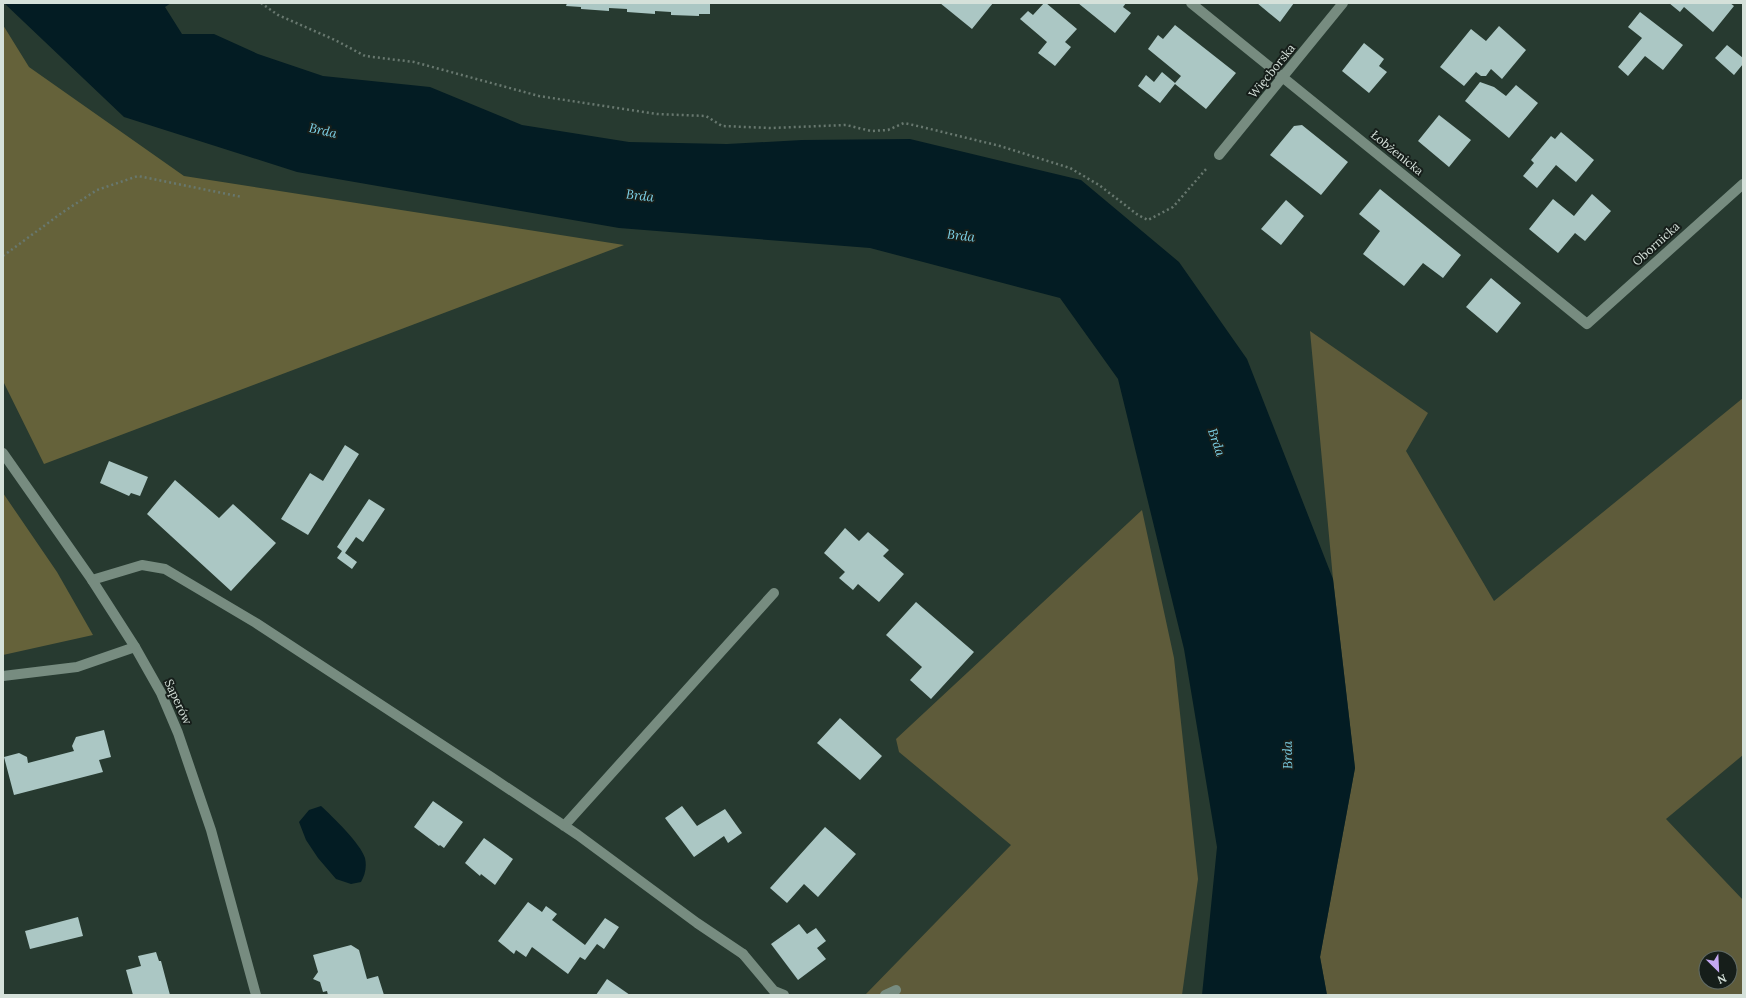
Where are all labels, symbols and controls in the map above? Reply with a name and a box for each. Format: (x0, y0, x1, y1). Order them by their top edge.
street label: Więcborska (1245, 41, 1298, 101)
water label: Brda (307, 119, 339, 142)
street label: Łobżenicka (1368, 127, 1427, 178)
water label: Brda (625, 185, 656, 206)
street label: Obornicka (1629, 219, 1682, 269)
water label: Brda (946, 225, 977, 246)
water label: Brda (1204, 426, 1229, 459)
street label: Saperów (161, 677, 196, 727)
water label: Brda (1279, 740, 1296, 769)
north arrow (1698, 950, 1738, 990)
text: N (1715, 971, 1729, 987)

